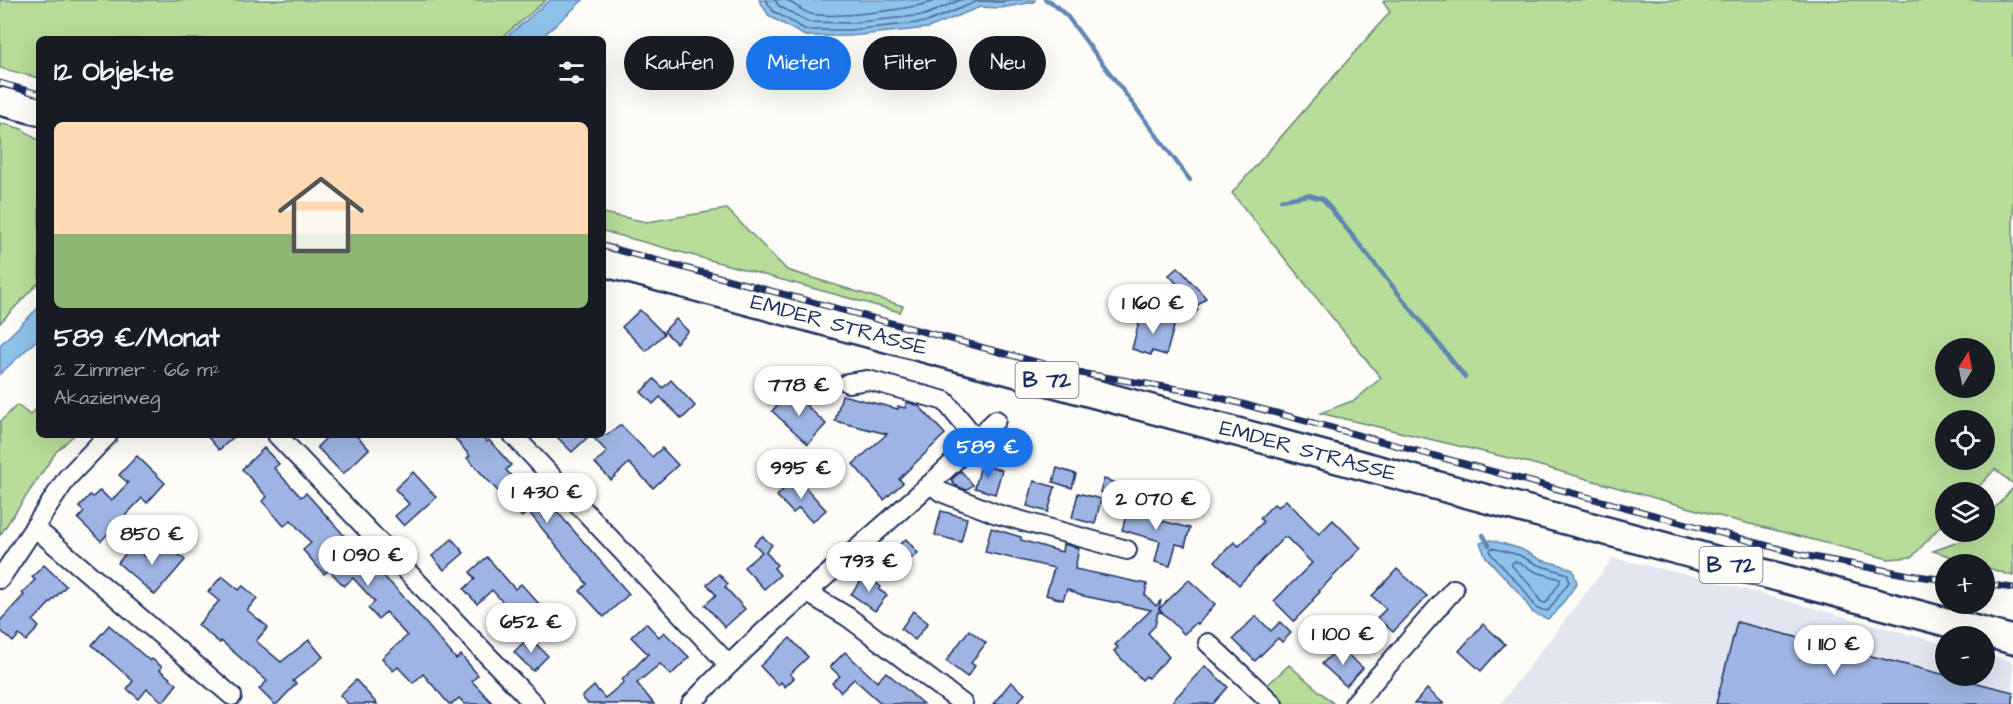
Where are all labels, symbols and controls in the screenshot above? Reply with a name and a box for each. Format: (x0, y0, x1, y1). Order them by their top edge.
chip: Kaufen (624, 36, 734, 90)
chip: Mieten (746, 36, 851, 90)
chip: Filter (863, 36, 957, 90)
chip: Neu (969, 36, 1046, 90)
text: 12 Objekte (54, 54, 174, 90)
icon: filters (555, 56, 588, 89)
icon: home (267, 161, 375, 269)
pin: 1 160 € (1098, 284, 1208, 335)
street label: EMDER STRASSE (747, 286, 931, 364)
text: 1 160 € (1122, 289, 1184, 317)
text: 589 €/Monat (54, 320, 220, 356)
north arrow (1935, 338, 1995, 398)
map controls (1935, 338, 1995, 686)
text: 2 Zimmer · 66 m² (54, 356, 220, 384)
road number: B 72 (1016, 362, 1078, 398)
pin: 778 € (757, 366, 841, 417)
text: 778 € (768, 371, 830, 399)
text: Akazienweg (54, 384, 160, 412)
button: locate (1935, 410, 1995, 470)
street label: EMDER STRASSE (1216, 412, 1400, 490)
pin: 589 € (946, 428, 1030, 479)
text: 589 € (957, 433, 1019, 461)
pin: 995 € (759, 449, 843, 500)
text: 995 € (771, 454, 831, 482)
pin: 1 430 € (492, 473, 602, 524)
text: 1 430 € (512, 478, 582, 506)
pin: 2 070 € (1101, 480, 1211, 531)
button: layers (1935, 482, 1995, 542)
text: 2 070 € (1116, 485, 1196, 513)
pin: 850 € (110, 515, 194, 566)
text: 850 € (120, 520, 184, 548)
pin: 1 090 € (313, 536, 423, 587)
text: 1 090 € (332, 541, 404, 569)
pin: 793 € (827, 542, 911, 593)
text: 793 € (840, 547, 898, 575)
road number: B 72 (1700, 547, 1762, 583)
button: + (1935, 554, 1995, 614)
pin: 652 € (489, 603, 573, 654)
text: 652 € (500, 608, 562, 636)
pin: 1 100 € (1288, 615, 1398, 666)
text: 1 100 € (1312, 620, 1374, 648)
pin: 1 110 € (1779, 625, 1889, 676)
button: − (1935, 626, 1995, 686)
text: 1 110 € (1808, 630, 1860, 658)

